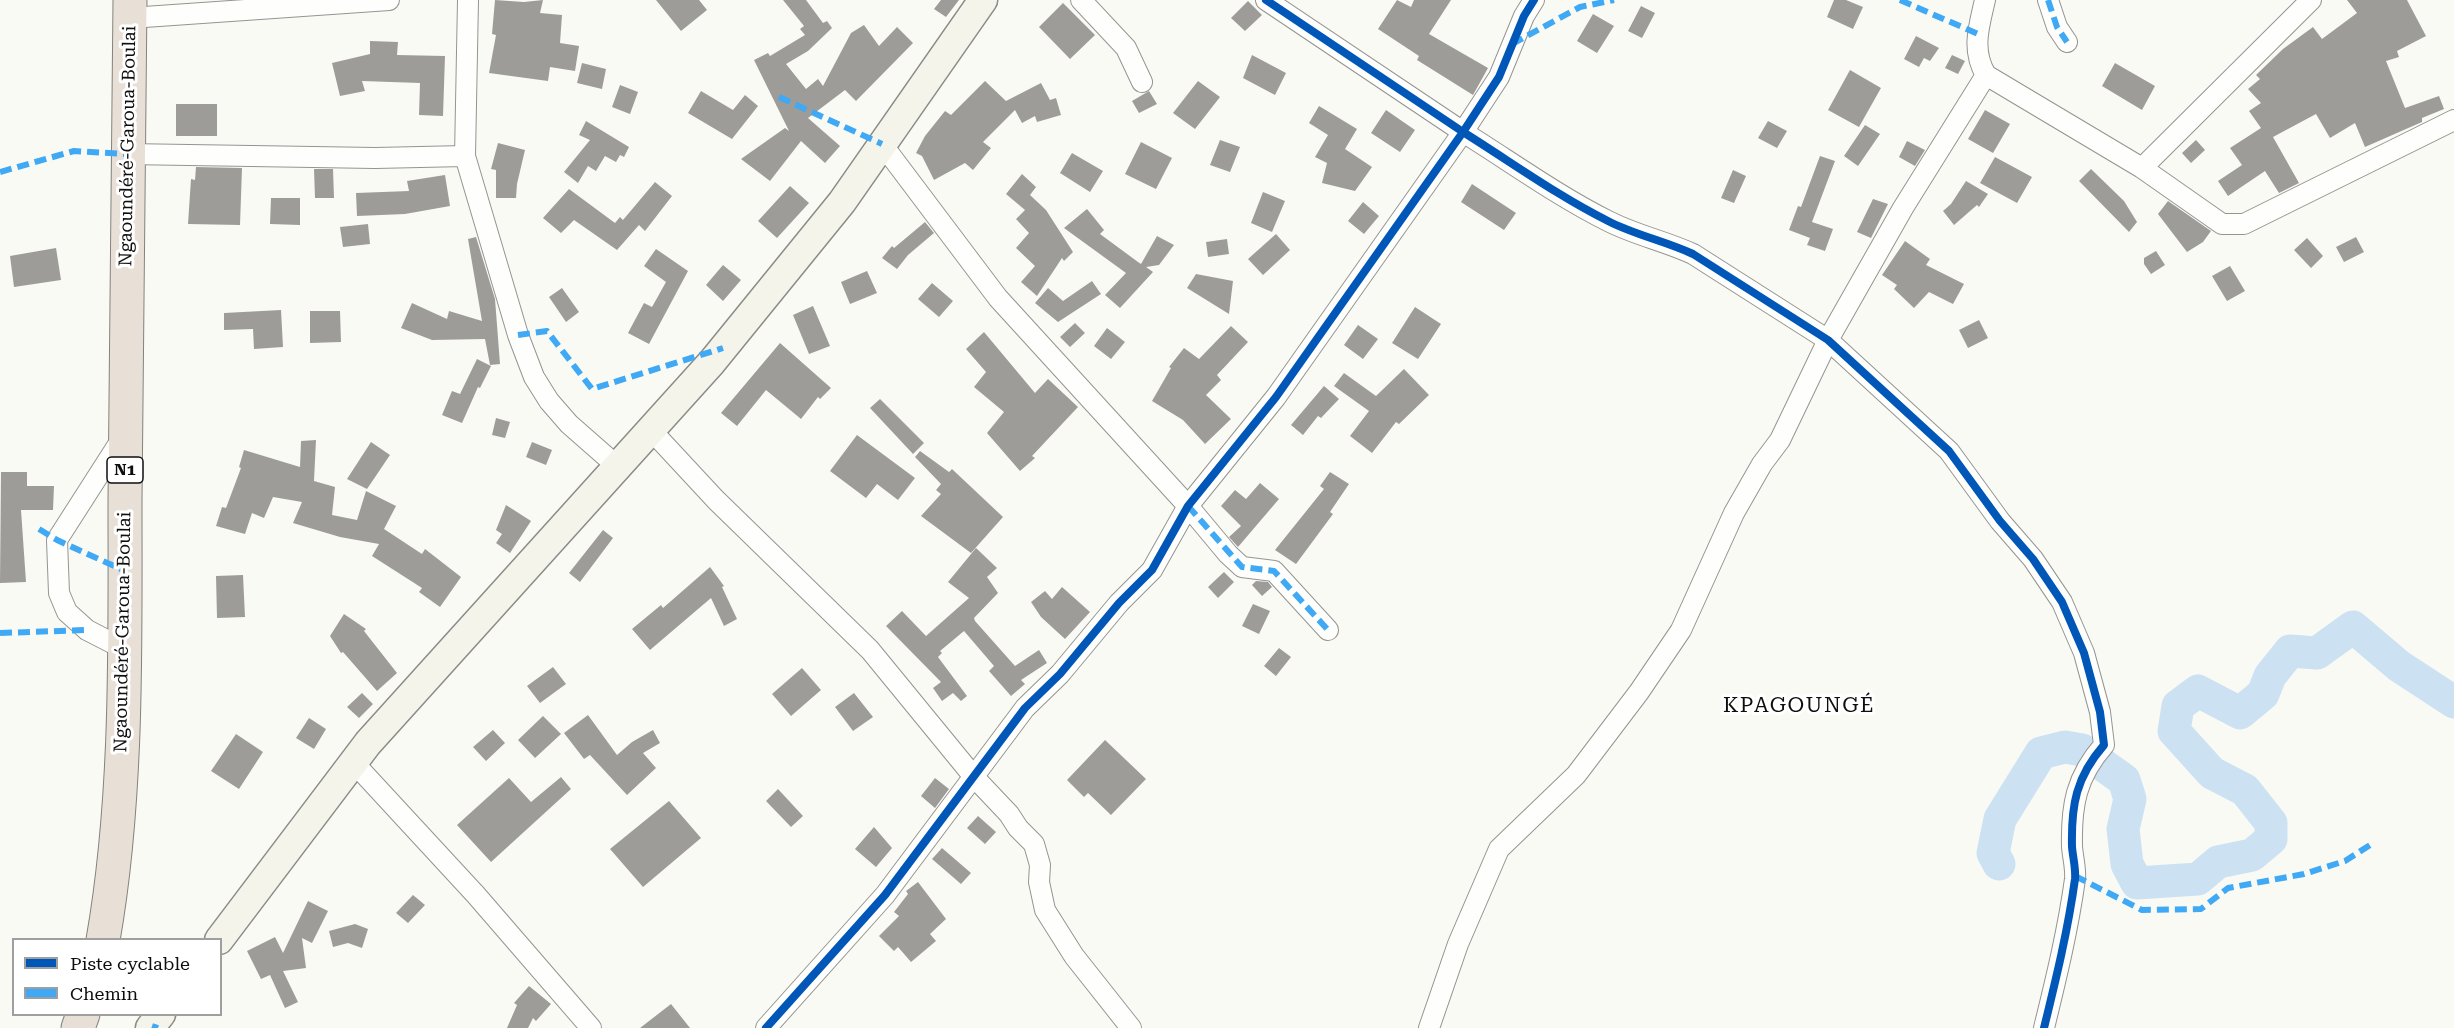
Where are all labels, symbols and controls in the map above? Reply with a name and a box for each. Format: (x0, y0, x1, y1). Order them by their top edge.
street label: Ngaoundéré-Garoua-Boulai (115, 25, 141, 267)
road number: N1 (107, 457, 143, 483)
street label: Ngaoundéré-Garoua-Boulai (110, 511, 136, 753)
district label: KPAGOUNGÉ (1723, 693, 1875, 719)
legend (12, 938, 222, 1016)
text: Piste cyclable (70, 953, 190, 974)
text: Chemin (70, 983, 138, 1004)

